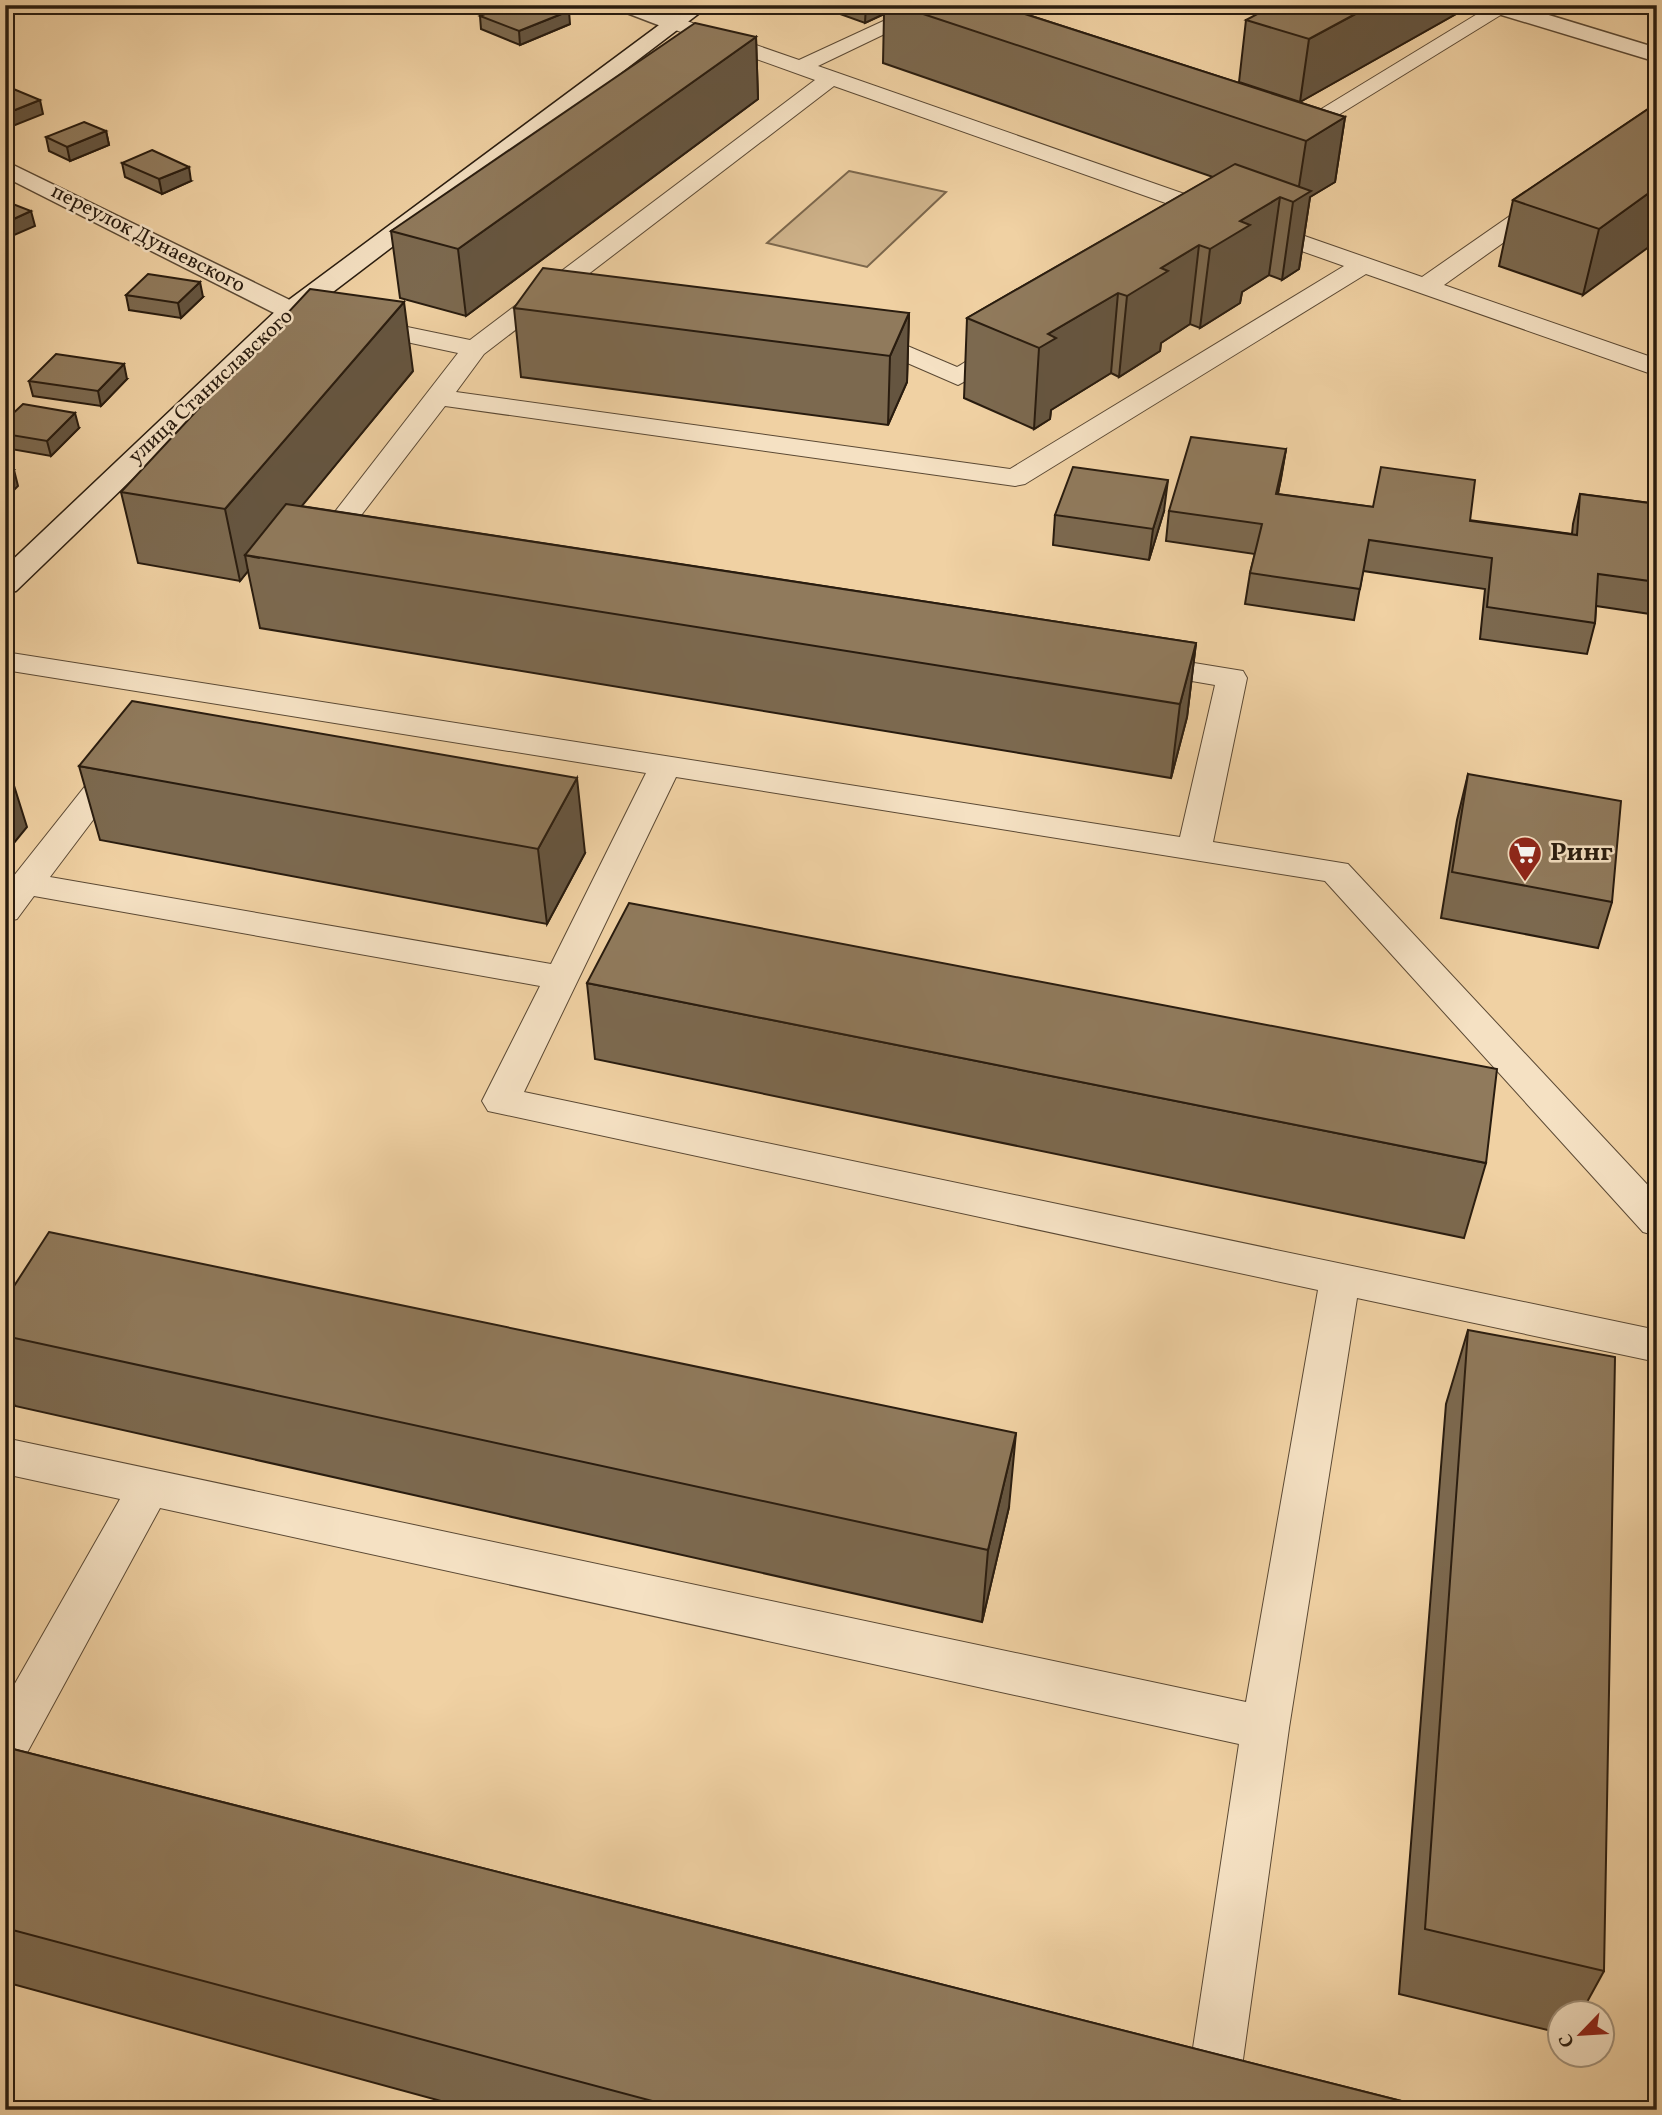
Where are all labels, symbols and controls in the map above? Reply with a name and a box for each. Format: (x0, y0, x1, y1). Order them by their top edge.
street label: переулок Дунаевского (46, 177, 250, 301)
street label: улица Станиславского (122, 303, 300, 471)
supermarket icon: Ринг (1506, 834, 1544, 883)
place label: Ринг (1550, 835, 1613, 871)
north arrow (1546, 2000, 1616, 2070)
text: С (1553, 2029, 1582, 2051)

